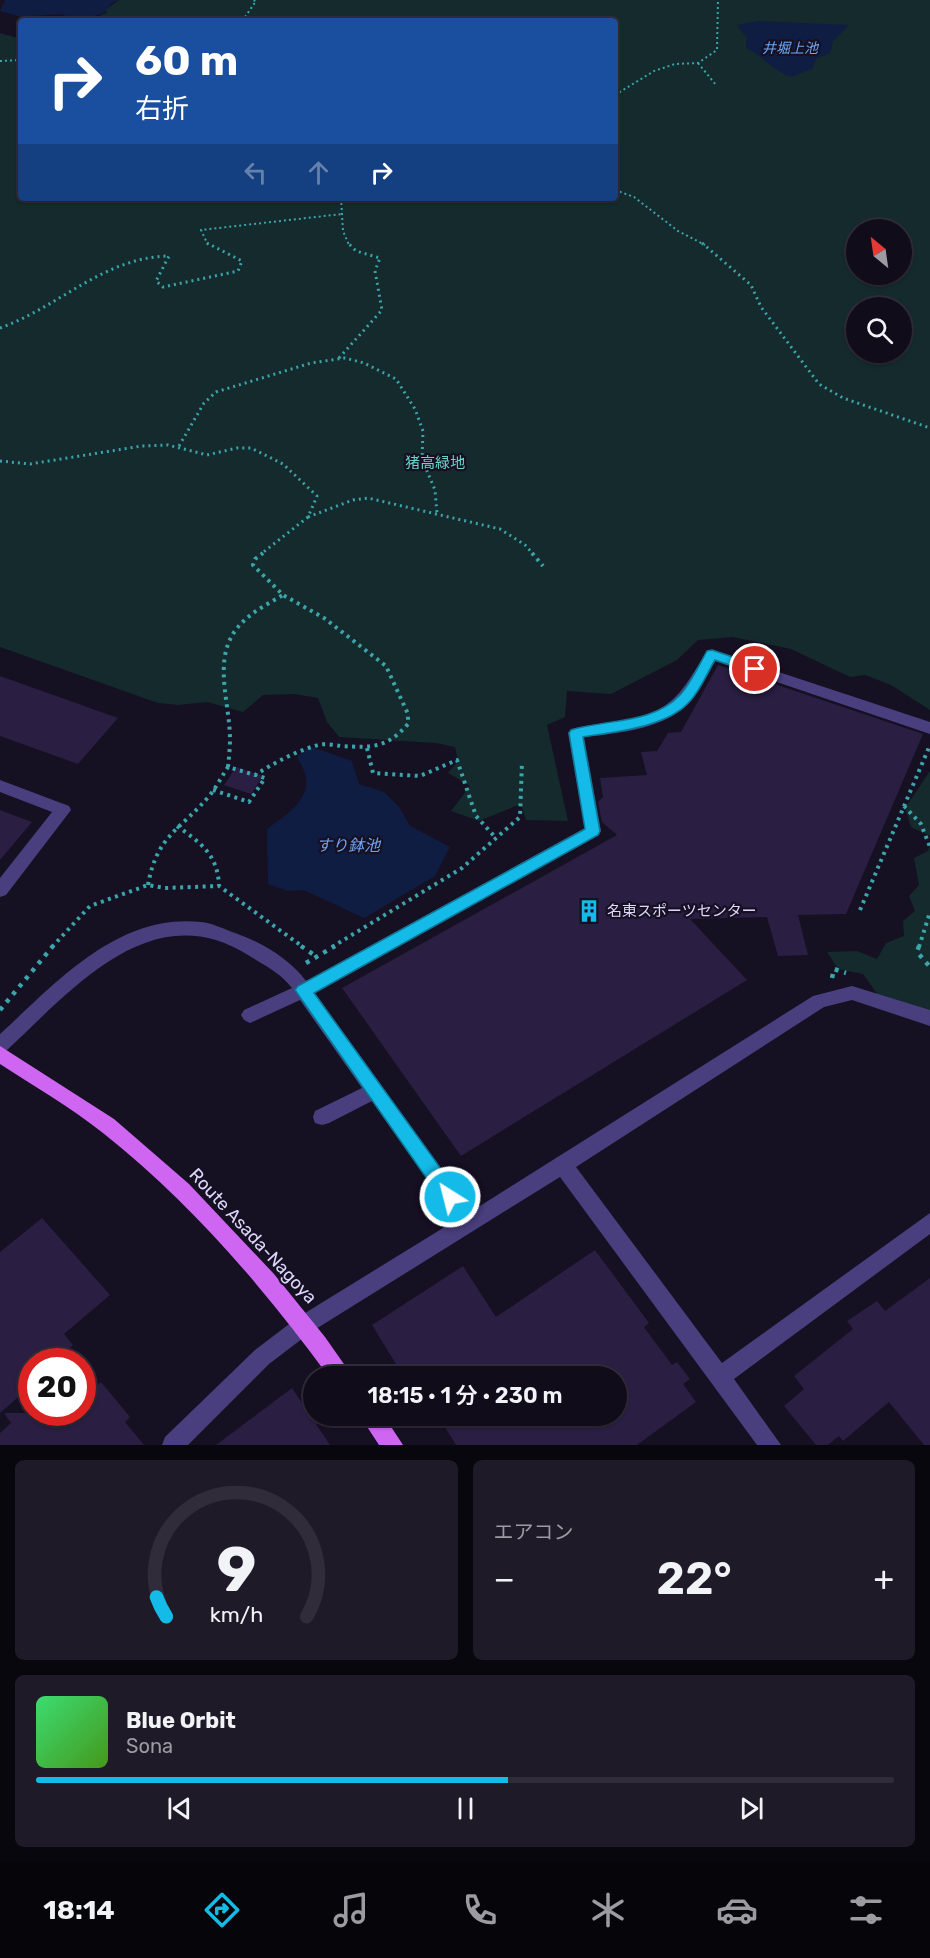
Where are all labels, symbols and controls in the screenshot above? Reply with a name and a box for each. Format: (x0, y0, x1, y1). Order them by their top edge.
text: 60 m (135, 36, 238, 86)
water label: 井堀上池 (762, 40, 820, 57)
icon: right (36, 42, 114, 120)
text: 右折 (135, 93, 189, 125)
icon: left (239, 156, 272, 189)
icon: ahead (302, 156, 335, 189)
icon: right (365, 156, 398, 189)
north arrow (846, 219, 912, 285)
map controls (846, 219, 912, 363)
button: search (846, 297, 912, 363)
park label: 猪高緑地 (405, 454, 465, 472)
pin (729, 643, 780, 694)
icon: arrive (738, 652, 771, 685)
water label: すり鉢池 (316, 836, 382, 855)
building icon: 名東スポーツセンター (576, 898, 602, 924)
place label: 名東スポーツセンター (607, 902, 757, 920)
street label: Route Asada-Nagoya (185, 1164, 321, 1308)
position arrow (418, 1165, 482, 1229)
speed limit sign: 20 (18, 1348, 96, 1426)
text: 18:15 · 1 分 · 230 m (368, 1382, 562, 1409)
text: エアコン (494, 1520, 574, 1544)
text: 9 (216, 1533, 256, 1607)
text: 22° (657, 1552, 732, 1605)
text: − (494, 1559, 515, 1598)
text: + (873, 1559, 894, 1598)
text: km/h (209, 1602, 263, 1627)
text: Blue Orbit (126, 1707, 236, 1734)
text: Sona (126, 1734, 173, 1758)
icon: previous (163, 1792, 196, 1825)
icon: pause (449, 1792, 482, 1825)
icon: next (735, 1792, 768, 1825)
icon: directions (201, 1889, 243, 1931)
icon: music (330, 1889, 372, 1931)
icon: phone (459, 1889, 501, 1931)
icon: climate (587, 1889, 629, 1931)
icon: car (716, 1889, 758, 1931)
icon: filters (845, 1889, 887, 1931)
text: 18:14 (43, 1894, 115, 1926)

